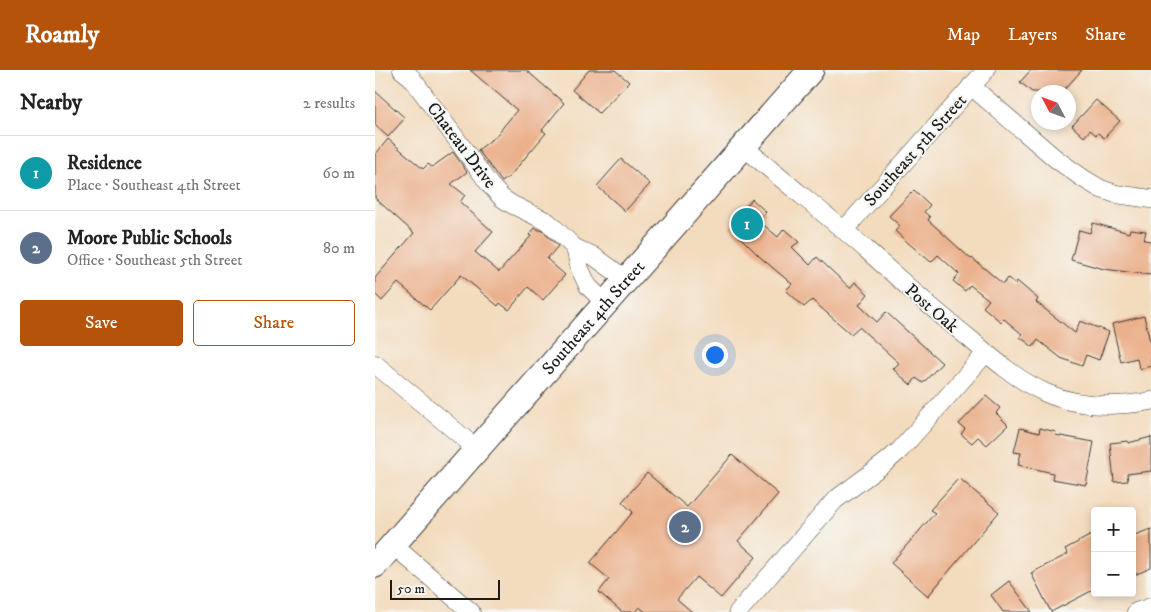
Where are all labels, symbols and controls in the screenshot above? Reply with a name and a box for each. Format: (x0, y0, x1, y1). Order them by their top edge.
text: Roamly (25, 20, 99, 50)
text: Map (947, 24, 980, 46)
text: Layers (1008, 24, 1057, 46)
text: Share (1085, 24, 1126, 46)
north arrow (1031, 85, 1076, 130)
text: Nearby (20, 90, 82, 116)
street label: Southeast 5th Street (860, 90, 972, 211)
text: 2 results (303, 93, 355, 113)
street label: Chateau Drive (422, 98, 501, 193)
text: Residence (67, 152, 142, 175)
text: 1 (33, 163, 39, 183)
text: 60 m (323, 163, 355, 183)
text: Place · Southeast 4th Street (67, 175, 241, 195)
pin: 1 (731, 205, 763, 243)
text: Moore Public Schools (67, 227, 232, 250)
text: 2 (32, 238, 40, 258)
text: 80 m (323, 238, 355, 258)
text: Office · Southeast 5th Street (67, 250, 242, 270)
street label: Southeast 4th Street (538, 256, 650, 380)
street label: Post Oak (900, 280, 963, 338)
button: Save (20, 300, 183, 346)
button: Share (193, 300, 355, 346)
your location (702, 342, 728, 368)
map controls (1091, 507, 1136, 597)
button: + (1091, 507, 1136, 552)
pin: 2 (669, 508, 701, 546)
button: − (1091, 552, 1136, 597)
scale bar (390, 577, 500, 600)
text: 50 m (397, 580, 425, 598)

